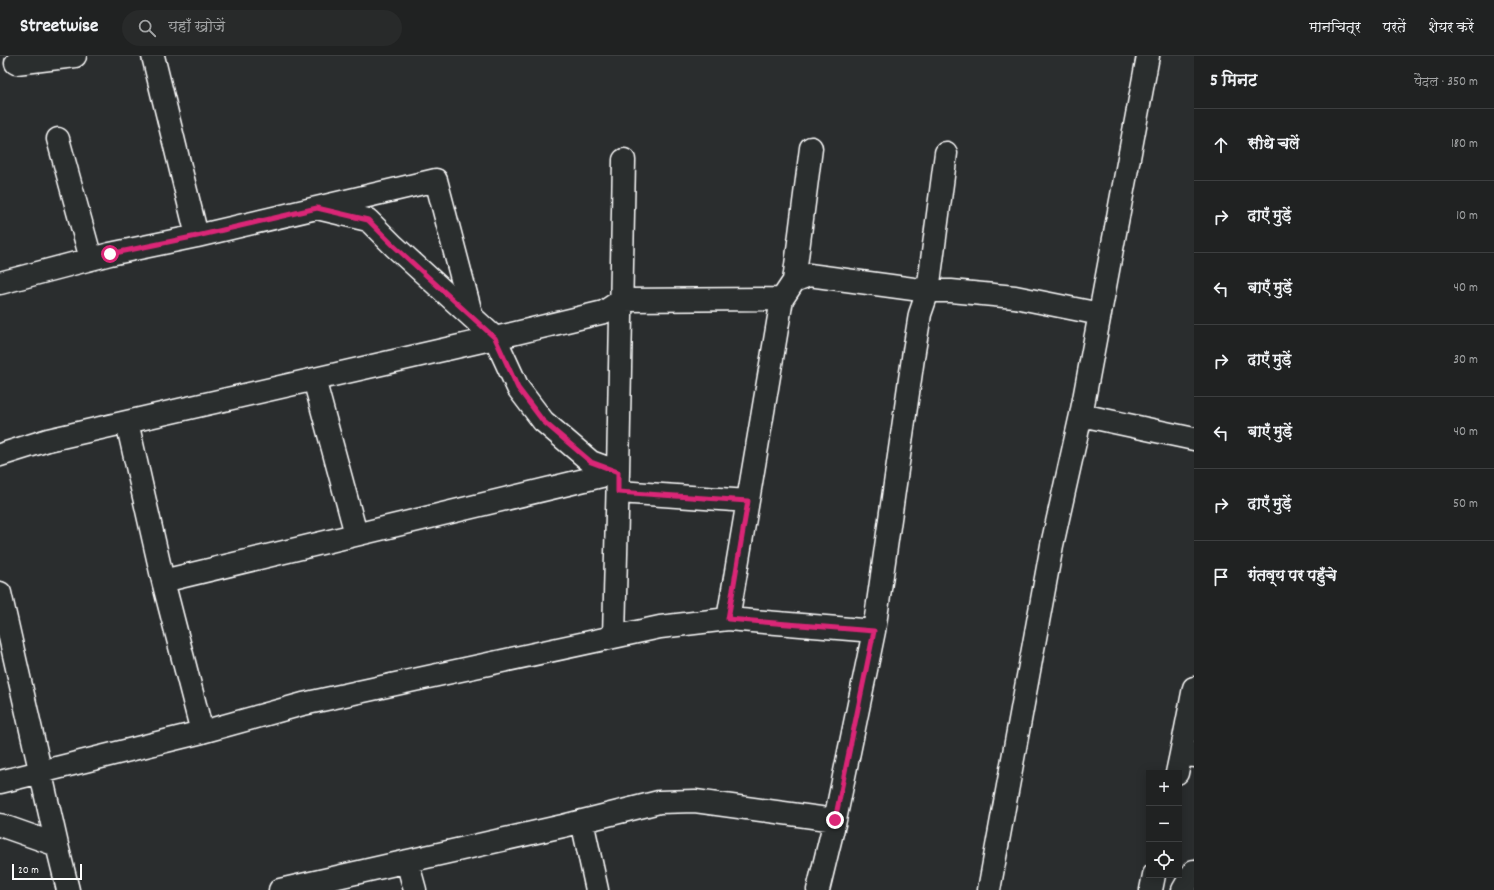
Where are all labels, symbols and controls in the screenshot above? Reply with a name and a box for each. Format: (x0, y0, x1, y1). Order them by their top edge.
search box (122, 10, 402, 46)
text: Streetwise (20, 14, 98, 41)
icon: search (136, 17, 158, 39)
text: यहाँ खोजें (168, 17, 225, 39)
text: मानचित्र (1309, 18, 1361, 38)
text: परतें (1383, 18, 1406, 38)
text: शेयर करें (1428, 18, 1474, 38)
text: 5 मिनट (1210, 70, 1258, 94)
text: पैदल · 350 m (1414, 73, 1478, 92)
icon: ahead (1210, 134, 1232, 156)
text: सीधे चलें (1248, 134, 1299, 156)
text: 180 m (1451, 135, 1478, 154)
icon: right (1210, 206, 1232, 228)
text: दाएँ मुड़ें (1248, 206, 1291, 228)
text: 10 m (1456, 207, 1478, 226)
route start (101, 245, 119, 263)
icon: left (1210, 278, 1232, 300)
text: बाएँ मुड़ें (1248, 278, 1292, 300)
text: 40 m (1454, 279, 1478, 298)
icon: right (1210, 350, 1232, 372)
text: दाएँ मुड़ें (1248, 350, 1291, 372)
text: 30 m (1453, 351, 1478, 370)
icon: left (1210, 422, 1232, 444)
text: बाएँ मुड़ें (1248, 422, 1292, 444)
text: 40 m (1454, 423, 1478, 442)
icon: right (1210, 494, 1232, 516)
text: दाएँ मुड़ें (1248, 494, 1291, 516)
text: 50 m (1453, 495, 1478, 514)
icon: arrive (1210, 566, 1232, 588)
text: गंतव्य पर पहुँचे (1248, 566, 1337, 588)
map controls (1146, 770, 1182, 878)
button: + (1146, 770, 1182, 806)
button: − (1146, 806, 1182, 842)
route end (826, 811, 844, 829)
button: locate (1146, 842, 1182, 878)
scale bar (12, 862, 82, 881)
text: 20 m (18, 863, 39, 879)

